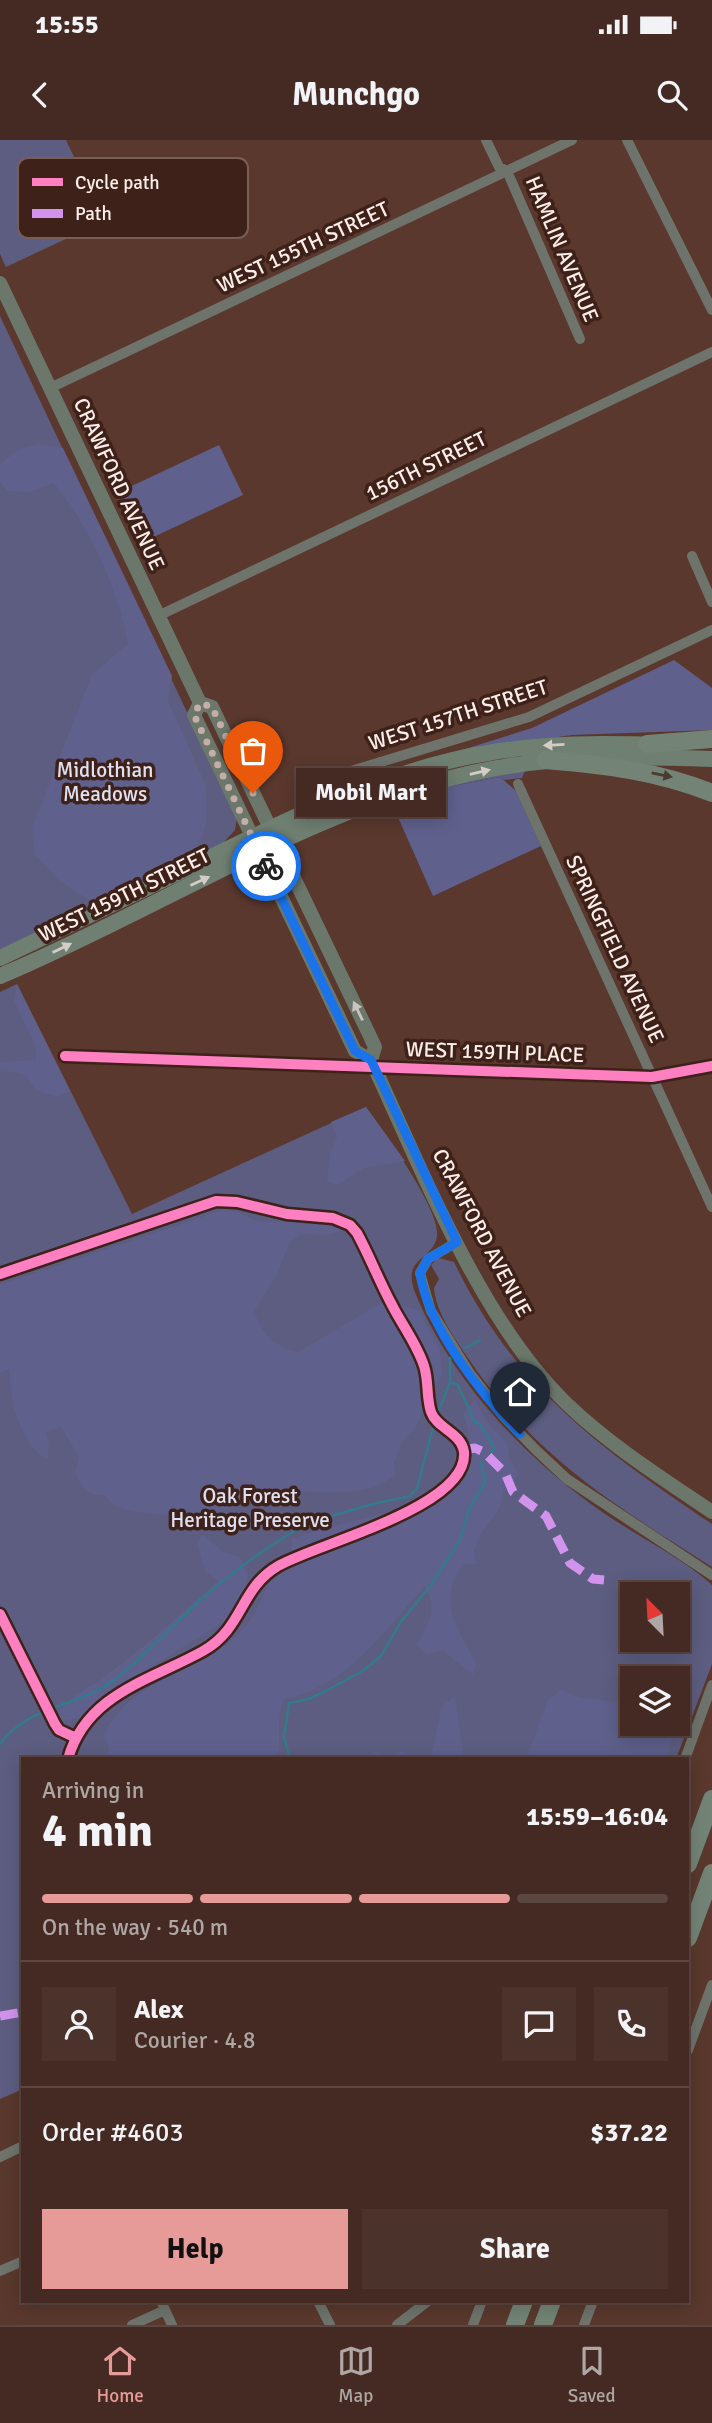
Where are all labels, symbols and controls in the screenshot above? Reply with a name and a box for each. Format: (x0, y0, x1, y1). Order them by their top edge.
text: 15:55 (35, 9, 99, 41)
text: Munchgo (292, 75, 420, 114)
icon: back (21, 76, 59, 114)
icon: search (653, 76, 691, 114)
legend (18, 158, 248, 238)
text: Cycle path (75, 171, 160, 195)
street label: HAMLIN AVENUE (520, 172, 604, 326)
street label: WEST 155TH STREET (213, 195, 394, 298)
text: Path (75, 202, 112, 226)
street label: CRAWFORD AVENUE (68, 394, 170, 574)
street label: 156TH STREET (361, 425, 491, 506)
street label: WEST 157TH STREET (365, 674, 552, 756)
pin (223, 721, 283, 793)
icon: bag (234, 732, 272, 770)
one-way arrow (543, 739, 565, 750)
park label: Midlothian Meadows (56, 757, 154, 807)
one-way arrow (469, 766, 491, 777)
callout: Mobil Mart (295, 768, 446, 818)
one-way arrow (651, 770, 673, 781)
text: Mobil Mart (315, 778, 427, 807)
courier (231, 831, 301, 901)
street label: WEST 159TH STREET (34, 842, 214, 948)
icon: bike (247, 847, 285, 885)
street label: SPRINGFIELD AVENUE (560, 851, 670, 1047)
one-way arrow (190, 876, 210, 887)
one-way arrow (52, 942, 72, 953)
one-way arrow (352, 1001, 363, 1021)
street label: WEST 159TH PLACE (405, 1036, 585, 1068)
street label: CRAWFORD AVENUE (427, 1144, 537, 1322)
pin (490, 1362, 550, 1434)
icon: home (501, 1373, 539, 1411)
park label: Oak Forest Heritage Preserve (170, 1483, 330, 1533)
north arrow (620, 1582, 690, 1652)
map controls (620, 1582, 690, 1736)
button: layers (620, 1666, 690, 1736)
text: Arriving in (42, 1776, 144, 1805)
text: 15:59–16:04 (526, 1801, 668, 1833)
text: 4 min (42, 1803, 153, 1859)
text: On the way · 540 m (42, 1913, 228, 1942)
button: person (42, 1987, 116, 2061)
button: chat (502, 1987, 576, 2061)
button: phone (594, 1987, 668, 2061)
text: Alex (134, 1994, 184, 2026)
text: Courier · 4.8 (134, 2026, 255, 2055)
text: Order #4603 (42, 2117, 183, 2149)
text: $37.22 (590, 2117, 668, 2149)
button: Help (42, 2209, 348, 2289)
button: Share (362, 2209, 668, 2289)
tab: Home (96, 2342, 144, 2408)
tab: Map (337, 2342, 375, 2408)
tab: Saved (568, 2342, 616, 2408)

